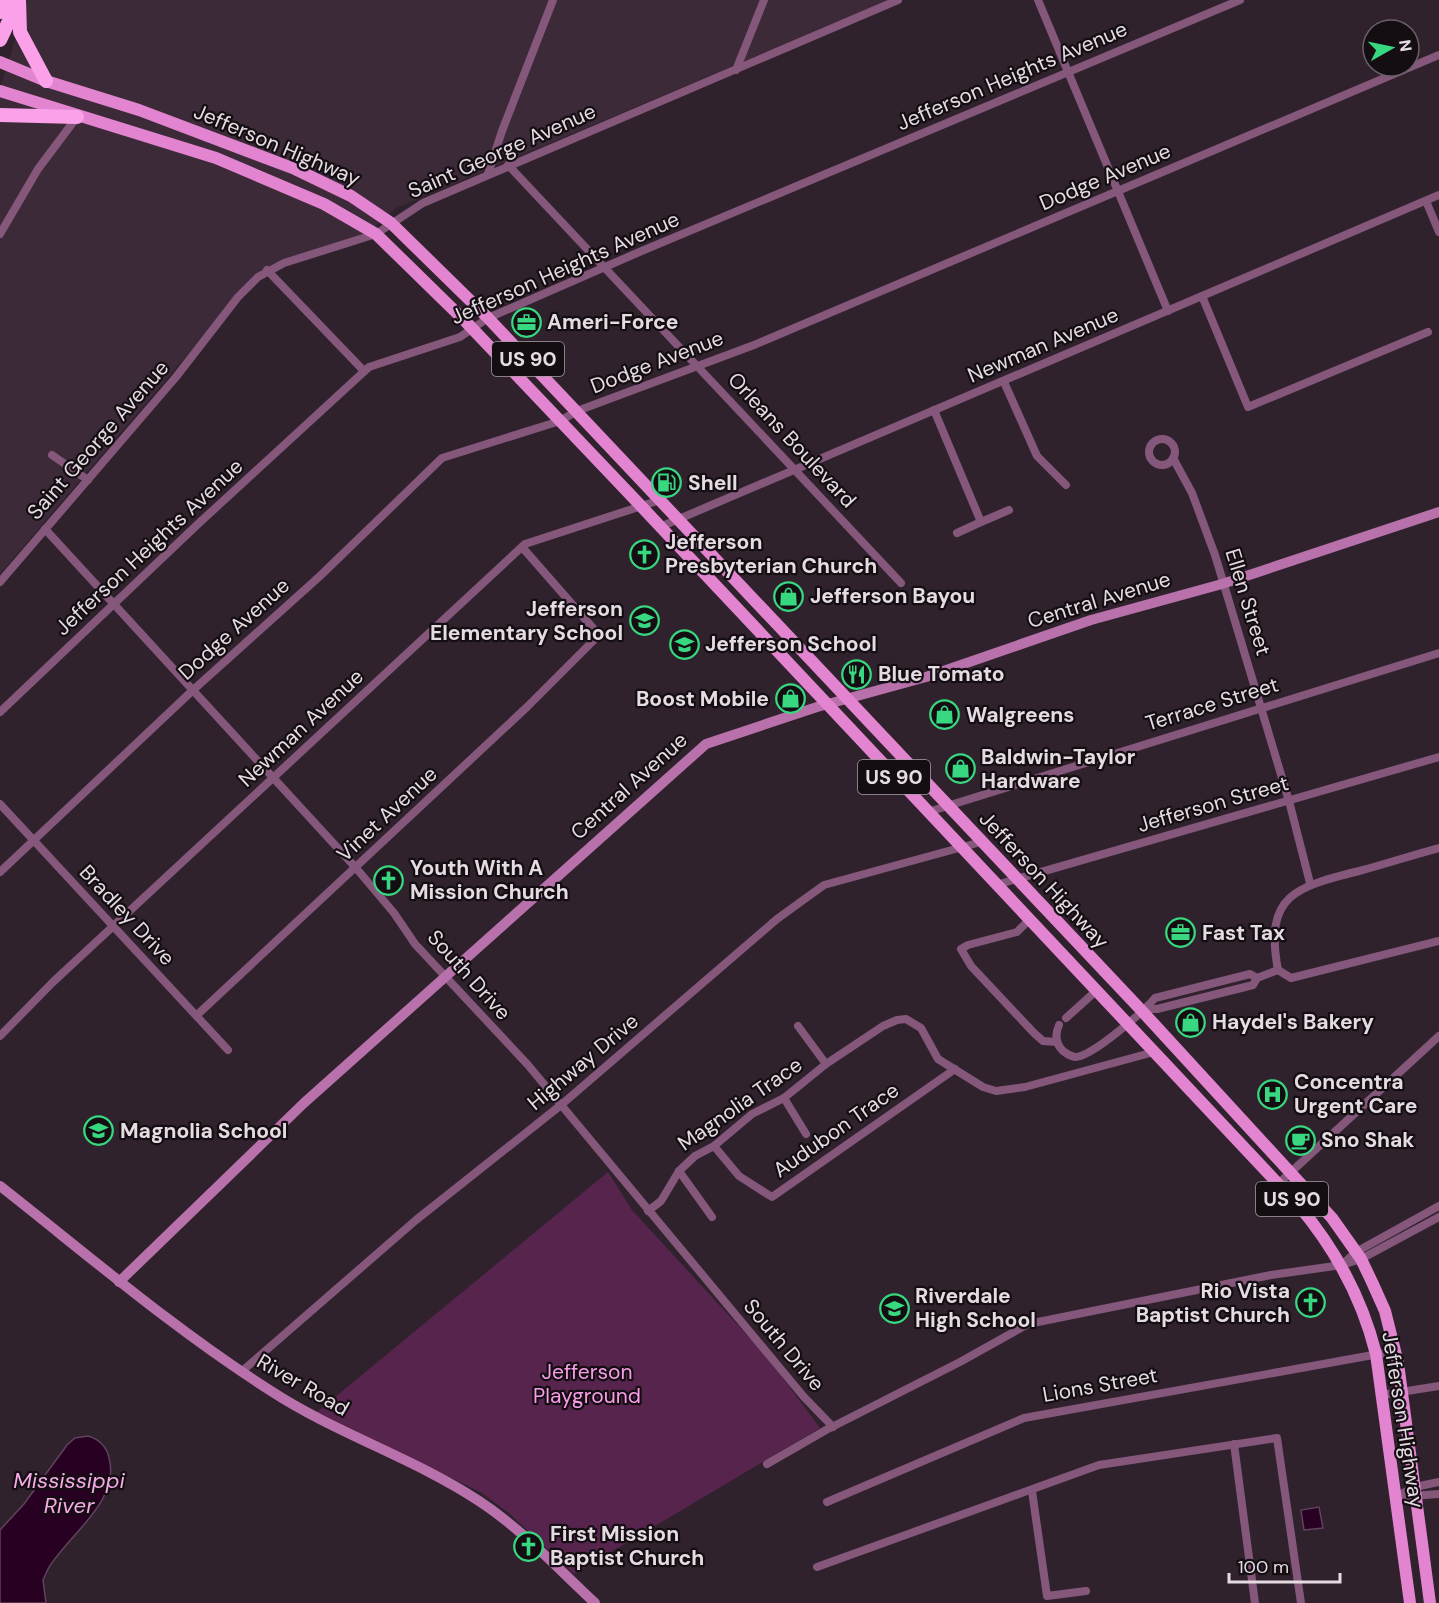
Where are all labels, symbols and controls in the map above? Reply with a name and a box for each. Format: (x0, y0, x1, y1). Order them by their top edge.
street label: Jefferson Heights Avenue (893, 15, 1131, 137)
north arrow (1361, 18, 1421, 78)
text: N (1394, 38, 1417, 53)
street label: Jefferson Highway (190, 97, 365, 193)
street label: Saint George Avenue (404, 97, 600, 205)
street label: Dodge Avenue (1035, 137, 1175, 217)
street label: Jefferson Heights Avenue (446, 205, 684, 331)
street label: Newman Avenue (963, 301, 1123, 389)
office icon: Ameri-Force (510, 306, 542, 338)
place label: Ameri-Force (547, 308, 678, 336)
street label: Dodge Avenue (587, 324, 728, 400)
road number: US 90 (492, 342, 564, 376)
street label: Saint George Avenue (21, 354, 175, 526)
street label: Orleans Boulevard (722, 366, 862, 514)
street label: Jefferson Heights Avenue (49, 452, 249, 642)
fuel station icon: Shell (651, 467, 683, 499)
place label: Shell (688, 469, 738, 497)
place label: Jefferson Presbyterian Church (665, 528, 877, 580)
church icon: Jefferson Presbyterian Church (628, 538, 660, 570)
street label: Ellen Street (1218, 545, 1278, 659)
street label: Central Avenue (1024, 565, 1174, 635)
street label: Dodge Avenue (173, 572, 296, 686)
shop icon: Jefferson Bayou (773, 580, 805, 612)
place label: Jefferson Bayou (810, 582, 975, 610)
place label: Jefferson Elementary School (430, 595, 623, 647)
school or university icon: Jefferson Elementary School (628, 605, 660, 637)
school or university icon: Jefferson School (668, 628, 700, 660)
place label: Jefferson School (705, 630, 877, 658)
restaurant icon: Blue Tomato (841, 658, 873, 690)
place label: Blue Tomato (878, 660, 1005, 688)
street label: Newman Avenue (233, 663, 370, 793)
street label: Terrace Street (1142, 670, 1282, 738)
shop icon: Boost Mobile (774, 683, 806, 715)
place label: Boost Mobile (636, 685, 769, 713)
shop icon: Walgreens (929, 699, 961, 731)
place label: Walgreens (966, 701, 1074, 729)
street label: Central Avenue (565, 726, 693, 846)
place label: Baldwin-Taylor Hardware (981, 743, 1136, 795)
shop icon: Baldwin-Taylor Hardware (944, 753, 976, 785)
street label: Vinet Avenue (331, 760, 443, 868)
road number: US 90 (858, 760, 930, 794)
street label: Jefferson Street (1134, 769, 1292, 839)
street label: Jefferson Highway (973, 805, 1115, 955)
place label: Youth With A Mission Church (410, 854, 569, 906)
street label: Bradley Drive (73, 859, 181, 971)
church icon: Youth With A Mission Church (373, 864, 405, 896)
office icon: Fast Tax (1165, 917, 1197, 949)
place label: Fast Tax (1202, 919, 1285, 947)
street label: South Drive (421, 924, 517, 1026)
shop icon: Haydel's Bakery (1175, 1006, 1207, 1038)
street label: Highway Drive (522, 1007, 644, 1117)
place label: Haydel's Bakery (1212, 1008, 1374, 1036)
street label: Magnolia Trace (672, 1051, 808, 1157)
place label: Concentra Urgent Care (1294, 1068, 1417, 1120)
street label: Audubon Trace (767, 1076, 905, 1184)
hospital icon: Concentra Urgent Care (1257, 1078, 1289, 1110)
school or university icon: Magnolia School (83, 1115, 115, 1147)
place label: Magnolia School (120, 1117, 287, 1145)
cafe icon: Sno Shak (1284, 1124, 1316, 1156)
place label: Sno Shak (1321, 1126, 1415, 1154)
road number: US 90 (1256, 1182, 1328, 1216)
place label: Rio Vista Baptist Church (1136, 1277, 1290, 1329)
place label: Riverdale High School (915, 1282, 1036, 1334)
church icon: Rio Vista Baptist Church (1295, 1287, 1327, 1319)
school or university icon: Riverdale High School (878, 1292, 910, 1324)
street label: South Drive (737, 1293, 831, 1397)
street label: Jefferson Highway (1375, 1330, 1431, 1511)
street label: River Road (252, 1347, 354, 1423)
park label: Jefferson Playground (533, 1358, 641, 1410)
street label: Lions Street (1040, 1361, 1160, 1409)
water label: Mississippi River (13, 1466, 125, 1520)
place label: First Mission Baptist Church (550, 1520, 704, 1572)
church icon: First Mission Baptist Church (513, 1530, 545, 1562)
scale bar (1229, 1546, 1340, 1584)
text: 100 m (1238, 1555, 1289, 1579)

